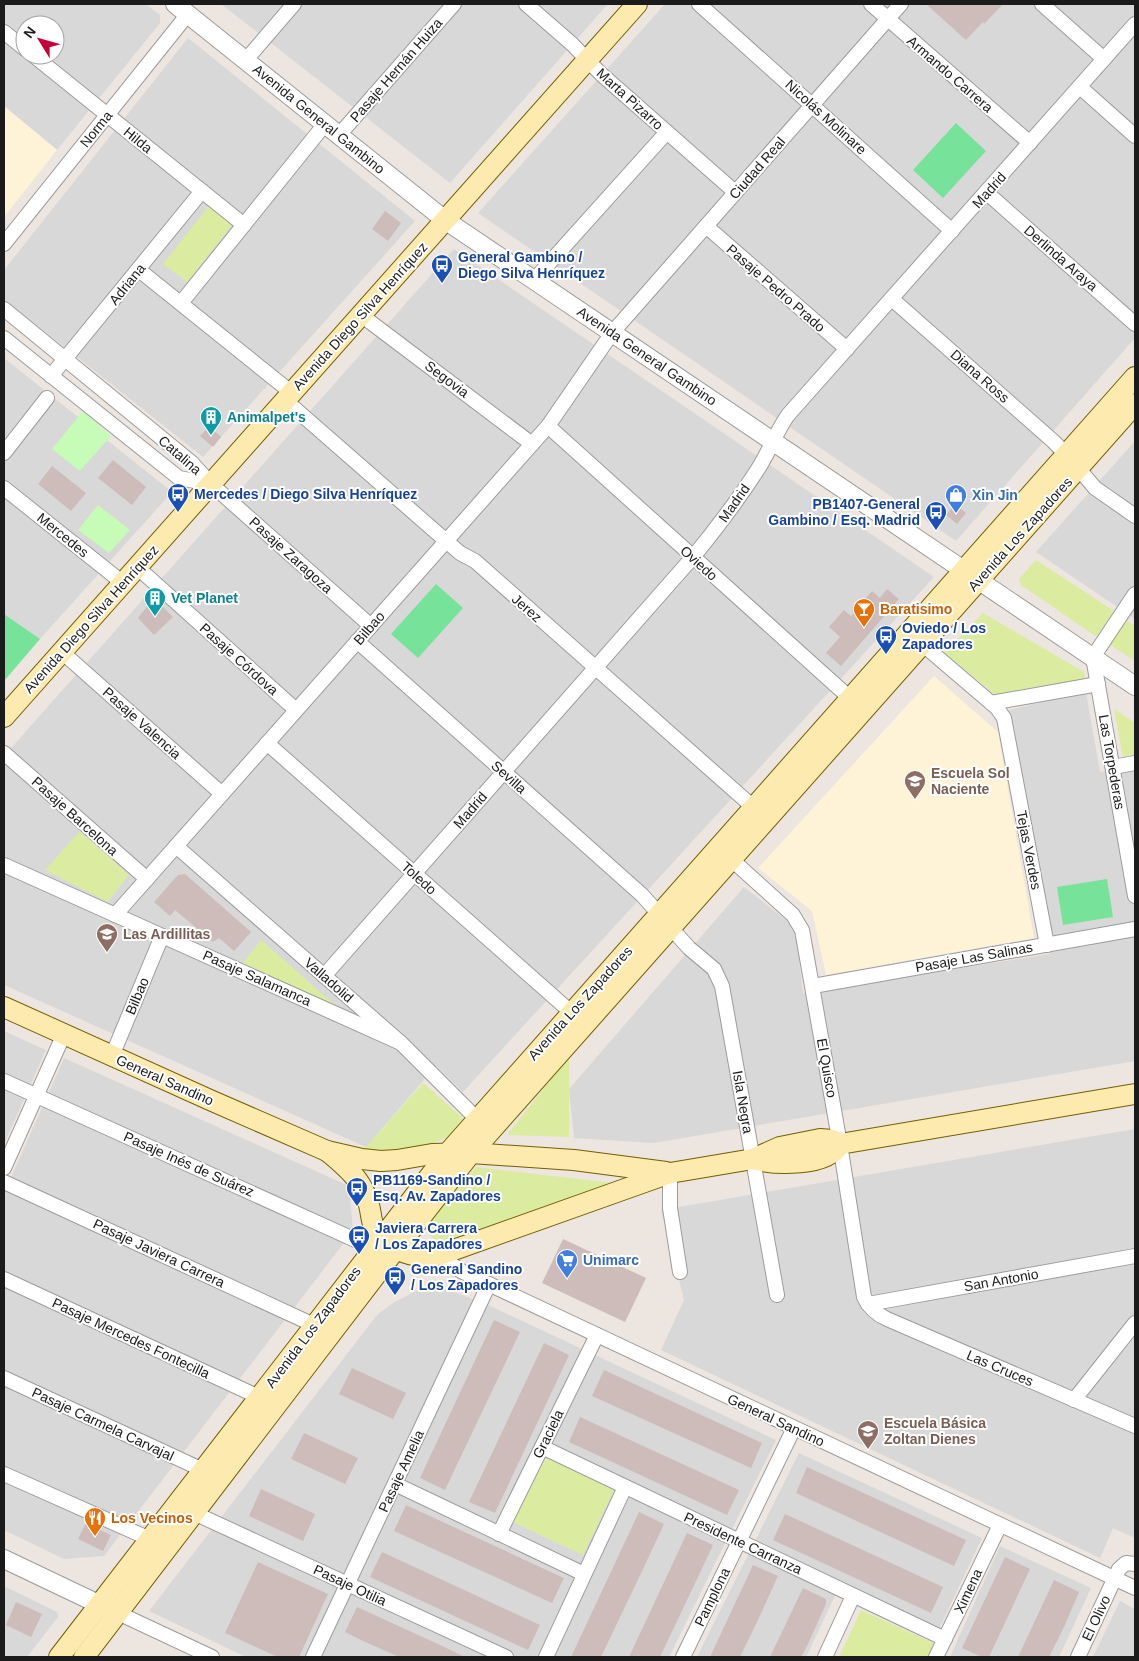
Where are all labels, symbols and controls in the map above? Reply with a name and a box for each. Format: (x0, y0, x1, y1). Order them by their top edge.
north arrow (15, 15, 65, 65)
street label: Pasaje Hernán Huiza (347, 15, 446, 125)
text: N (20, 23, 39, 41)
street label: Armando Carrera (904, 32, 996, 116)
street label: Avenida General Gambino (250, 61, 388, 177)
street label: Marta Pizarro (593, 65, 667, 133)
street label: Nicolás Molinare (782, 76, 870, 158)
street label: Norma (77, 107, 116, 150)
street label: Hilda (121, 124, 156, 156)
street label: Ciudad Real (726, 134, 788, 202)
street label: Madrid (969, 169, 1009, 211)
street label: Derlinda Araya (1021, 222, 1101, 294)
street label: Avenida Diego Silva Henríquez (289, 239, 431, 393)
street label: Pasaje Pedro Prado (723, 241, 829, 335)
place label: General Gambino / Diego Silva Henríquez (458, 249, 605, 281)
bus stop icon: General Gambino / Diego Silva Henríquez (430, 253, 454, 284)
street label: Adriana (106, 260, 149, 308)
street label: Avenida General Gambino (574, 303, 720, 409)
street label: Diana Ross (947, 346, 1013, 406)
street label: Segovia (422, 357, 472, 401)
building icon: Animalpet's (199, 405, 223, 436)
place label: Animalpet's (227, 409, 306, 425)
street label: Catalina (155, 432, 205, 478)
street label: Avenida Los Zapadores (965, 474, 1075, 594)
street label: Madrid (715, 481, 753, 525)
bus stop icon: Mercedes / Diego Silva Henríquez (166, 482, 190, 513)
shop icon: Xin Jin (944, 483, 968, 514)
place label: Mercedes / Diego Silva Henríquez (194, 486, 417, 502)
place label: Xin Jin (972, 487, 1018, 503)
place label: PB1407-General Gambino / Esq. Madrid (768, 496, 920, 528)
bus stop icon: PB1407-General Gambino / Esq. Madrid (924, 500, 948, 531)
street label: Mercedes (34, 509, 92, 561)
street label: Pasaje Zaragoza (246, 514, 336, 596)
street label: Avenida Diego Silva Henríquez (20, 542, 162, 696)
street label: Oviedo (677, 542, 721, 584)
building icon: Vet Planet (143, 586, 167, 617)
place label: Vet Planet (171, 590, 238, 606)
street label: Jerez (509, 591, 545, 625)
bar icon: Baratisimo (852, 597, 876, 628)
place label: Baratisimo (880, 601, 952, 617)
street label: Bilbao (350, 608, 388, 648)
street label: Pasaje Córdova (197, 620, 282, 698)
place label: Oviedo / Los Zapadores (902, 620, 986, 652)
bus stop icon: Oviedo / Los Zapadores (874, 624, 898, 655)
street label: Pasaje Valencia (100, 684, 184, 762)
street label: Las Torpederas (1096, 713, 1128, 811)
street label: Sevilla (488, 757, 530, 797)
place label: Escuela Sol Naciente (931, 765, 1010, 797)
school or university icon: Escuela Sol Naciente (903, 769, 927, 800)
street label: Pasaje Barcelona (29, 773, 121, 859)
street label: Madrid (450, 789, 490, 831)
street label: Tejas Verdes (1013, 809, 1045, 891)
street label: Toledo (398, 858, 440, 898)
school or university icon: Las Ardillitas (95, 922, 119, 953)
place label: Las Ardillitas (123, 926, 211, 942)
street label: Pasaje Las Salinas (914, 939, 1034, 975)
street label: Avenida Los Zapadores (525, 943, 635, 1063)
street label: Pasaje Salamanca (200, 947, 314, 1009)
street label: Valladolid (301, 954, 357, 1006)
street label: Bilbao (122, 975, 152, 1017)
street label: El Quisco (814, 1037, 840, 1099)
street label: General Sandino (114, 1051, 216, 1109)
street label: Isla Negra (730, 1069, 756, 1135)
street label: Pasaje Inés de Suárez (121, 1128, 257, 1200)
place label: PB1169-Sandino / Esq. Av. Zapadores (373, 1172, 501, 1204)
bus stop icon: PB1169-Sandino / Esq. Av. Zapadores (345, 1176, 369, 1207)
street label: Pasaje Javiera Carrera (91, 1215, 227, 1291)
place label: Javiera Carrera / Los Zapadores (375, 1220, 483, 1252)
bus stop icon: Javiera Carrera / Los Zapadores (347, 1224, 371, 1255)
supermarket icon: Unimarc (555, 1248, 579, 1279)
place label: Unimarc (583, 1252, 639, 1268)
place label: General Sandino / Los Zapadores (411, 1261, 522, 1293)
street label: Avenida Los Zapadores (262, 1263, 364, 1391)
bus stop icon: General Sandino / Los Zapadores (383, 1265, 407, 1296)
street label: San Antonio (962, 1266, 1040, 1294)
street label: Pasaje Mercedes Fontecilla (50, 1294, 212, 1382)
street label: Las Cruces (964, 1347, 1036, 1389)
street label: Pasaje Carmela Carvajal (29, 1384, 177, 1464)
street label: General Sandino (725, 1391, 827, 1450)
street label: Graciela (529, 1407, 567, 1461)
place label: Escuela Básica Zoltan Dienes (884, 1415, 986, 1447)
school or university icon: Escuela Básica Zoltan Dienes (856, 1419, 880, 1450)
street label: Pasaje Amelia (375, 1427, 427, 1515)
restaurant icon: Los Vecinos (83, 1506, 107, 1537)
street label: Presidente Carranza (681, 1509, 805, 1577)
place label: Los Vecinos (111, 1510, 193, 1526)
street label: Pasaje Otilia (311, 1561, 389, 1609)
street label: Pamplona (691, 1565, 733, 1629)
street label: Ximena (951, 1566, 985, 1616)
street label: El Olivo (1079, 1593, 1114, 1643)

